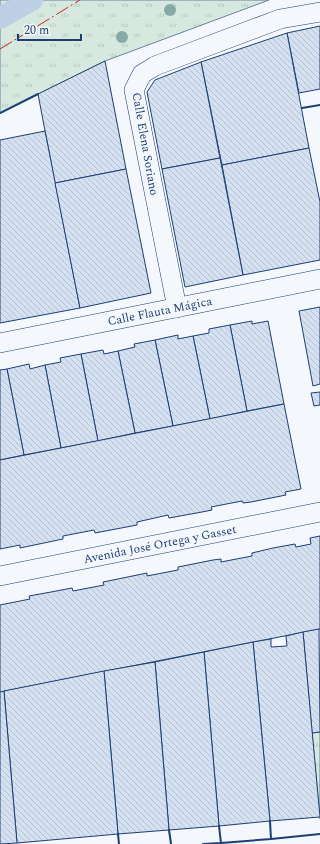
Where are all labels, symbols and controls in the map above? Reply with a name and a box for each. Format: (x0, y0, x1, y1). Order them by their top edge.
scale bar (18, 16, 81, 42)
text: 20 m (24, 21, 49, 40)
street label: Calle Elena Soriano (127, 91, 163, 197)
street label: Calle Flauta Mágica (106, 291, 214, 331)
street label: Avenida José Ortega y Gasset (82, 519, 238, 569)

